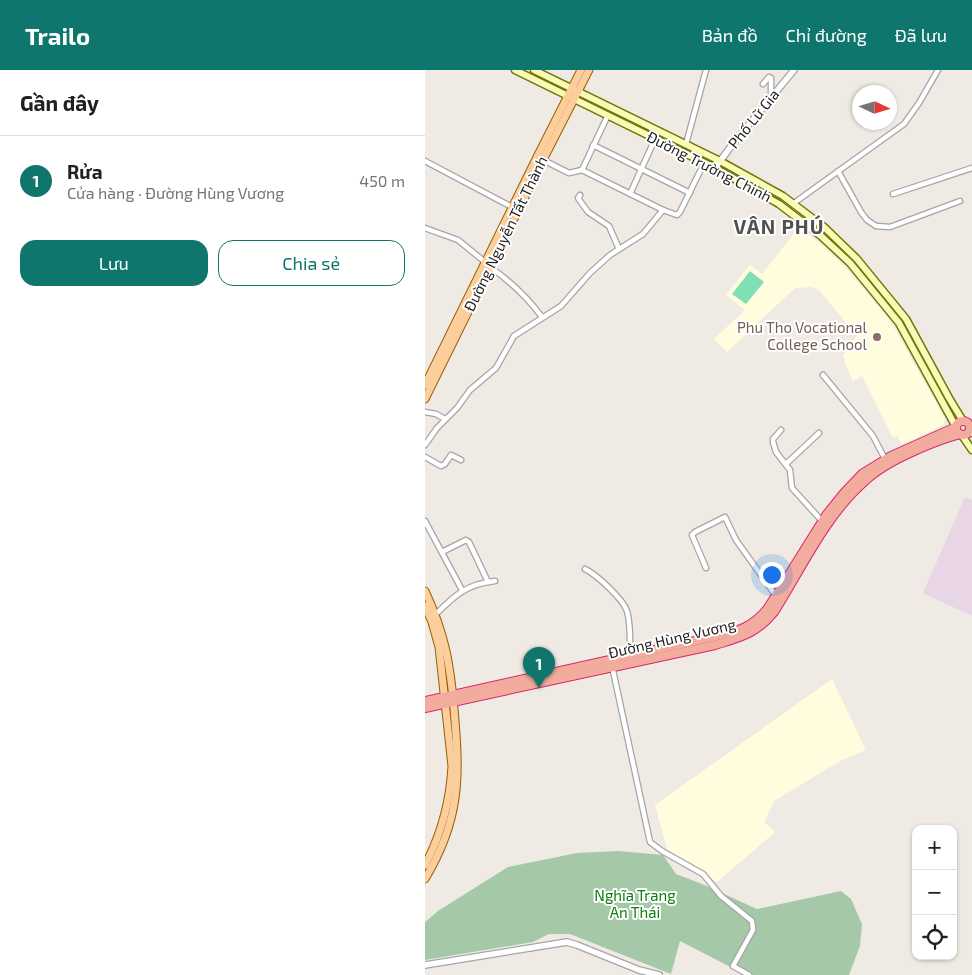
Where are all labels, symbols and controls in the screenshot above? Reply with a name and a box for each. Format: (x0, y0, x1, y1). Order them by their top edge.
text: Trailo (25, 21, 90, 50)
text: Bản đồ (702, 24, 758, 46)
text: Chỉ đường (786, 24, 867, 46)
text: Đã lưu (895, 24, 947, 46)
street label: Phố Lữ Gia (724, 85, 782, 152)
north arrow (852, 85, 897, 130)
text: Gần đây (20, 90, 99, 115)
street label: Đường Trường Chinh (644, 127, 775, 205)
street label: Đường Nguyễn Tất Thành (460, 153, 551, 314)
text: Rửa (67, 160, 103, 183)
text: 1 (33, 171, 39, 190)
text: 450 m (359, 171, 405, 190)
text: Cửa hàng · Đường Hùng Vương (67, 183, 284, 202)
district label: VÂN PHÚ (734, 214, 824, 238)
button: Lưu (20, 240, 208, 286)
button: Chia sẻ (218, 240, 405, 286)
place label: Phu Tho Vocational College School (737, 318, 868, 353)
marker: Phu Tho Vocational College School (871, 331, 883, 343)
your location (759, 562, 785, 588)
street label: Đường Hùng Vương (606, 614, 738, 661)
pin: 1 (523, 647, 555, 688)
map controls (912, 825, 957, 960)
button: + (912, 825, 957, 870)
button: − (912, 870, 957, 915)
park label: Nghĩa Trang An Thái (594, 886, 676, 921)
button: locate (912, 915, 957, 960)

